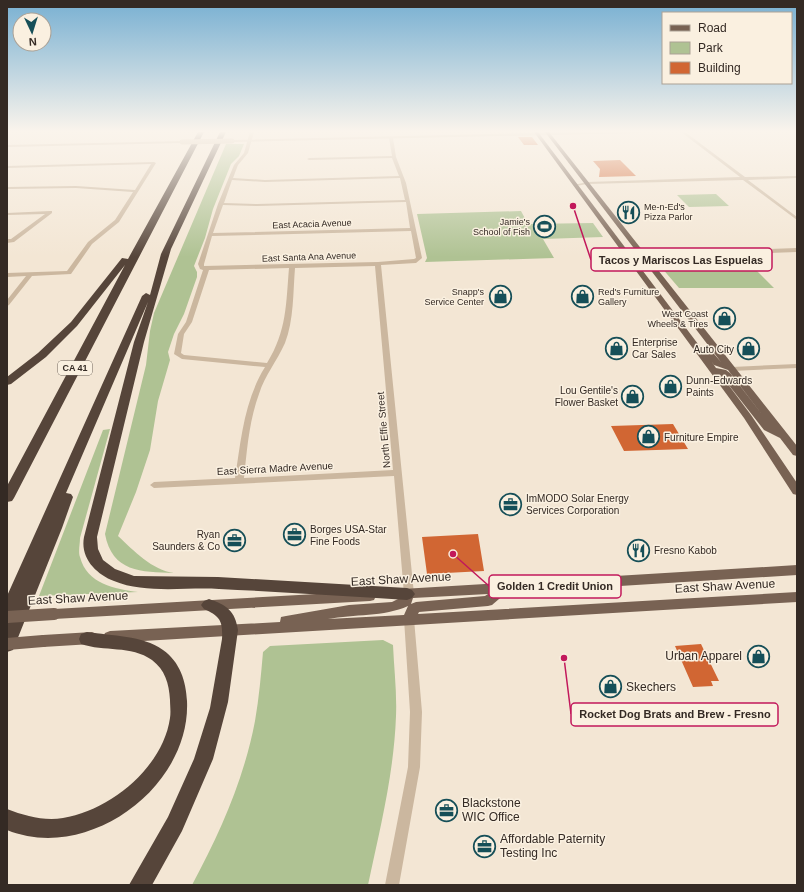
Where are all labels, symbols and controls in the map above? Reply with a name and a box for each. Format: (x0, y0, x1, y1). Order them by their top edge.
north arrow (12, 12, 52, 52)
legend (662, 12, 792, 84)
text: Road (698, 21, 727, 35)
text: N (28, 36, 37, 48)
text: Park (698, 41, 724, 55)
text: Building (698, 61, 741, 75)
restaurant icon: Me-n-Ed's Pizza Parlor (615, 199, 641, 225)
place label: Me-n-Ed's Pizza Parlor (644, 202, 693, 222)
sports icon: Jamie's School of Fish (532, 214, 558, 240)
place label: Jamie's School of Fish (473, 217, 530, 237)
street label: East Acacia Avenue (272, 218, 352, 230)
callout: Tacos y Mariscos Las Espuelas (591, 248, 772, 271)
street label: East Santa Ana Avenue (262, 250, 356, 264)
text: Tacos y Mariscos Las Espuelas (599, 254, 763, 266)
shop icon: Snapp's Service Center (487, 284, 513, 310)
shop icon: Red's Furniture Gallery (570, 284, 596, 310)
place label: Snapp's Service Center (424, 287, 484, 307)
place label: Red's Furniture Gallery (598, 287, 659, 307)
shop icon: West Coast Wheels & Tires (711, 306, 737, 332)
place label: West Coast Wheels & Tires (647, 309, 708, 329)
shop icon: Enterprise Car Sales (603, 335, 629, 361)
shop icon: Auto City (736, 336, 762, 362)
place label: Enterprise Car Sales (632, 337, 678, 360)
place label: Auto City (693, 344, 734, 355)
road number: CA 41 (58, 361, 92, 375)
shop icon: Dunn-Edwards Paints (657, 373, 683, 399)
place label: Dunn-Edwards Paints (686, 375, 752, 398)
shop icon: Lou Gentile's Flower Basket (620, 383, 646, 409)
place label: Lou Gentile's Flower Basket (555, 385, 618, 408)
street label: North Effie Street (375, 391, 392, 469)
shop icon: Furniture Empire (636, 424, 662, 450)
place label: Furniture Empire (664, 432, 739, 443)
street label: East Sierra Madre Avenue (217, 460, 334, 477)
office icon: ImMODO Solar Energy Services Corporation (497, 491, 523, 517)
place label: ImMODO Solar Energy Services Corporation (526, 493, 629, 516)
office icon: Borges USA-Star Fine Foods (281, 522, 307, 548)
place label: Borges USA-Star Fine Foods (310, 524, 387, 547)
office icon: Ryan Saunders & Co (222, 527, 248, 553)
place label: Ryan Saunders & Co (152, 529, 220, 552)
restaurant icon: Fresno Kabob (626, 537, 652, 563)
place label: Fresno Kabob (654, 545, 717, 556)
street label: East Shaw Avenue (350, 569, 452, 589)
callout: Golden 1 Credit Union (489, 575, 621, 598)
street label: East Shaw Avenue (674, 576, 776, 596)
text: Golden 1 Credit Union (497, 580, 613, 592)
street label: East Shaw Avenue (27, 588, 129, 608)
shop icon: Urban Apparel (745, 643, 771, 669)
place label: Urban Apparel (665, 649, 742, 663)
shop icon: Skechers (598, 674, 624, 700)
place label: Skechers (626, 680, 676, 694)
callout: Rocket Dog Brats and Brew - Fresno (571, 703, 778, 726)
text: Rocket Dog Brats and Brew - Fresno (579, 708, 771, 720)
place label: Blackstone WIC Office (462, 796, 521, 824)
office icon: Blackstone WIC Office (434, 797, 460, 823)
place label: Affordable Paternity Testing Inc (500, 832, 605, 860)
office icon: Affordable Paternity Testing Inc (471, 833, 497, 859)

